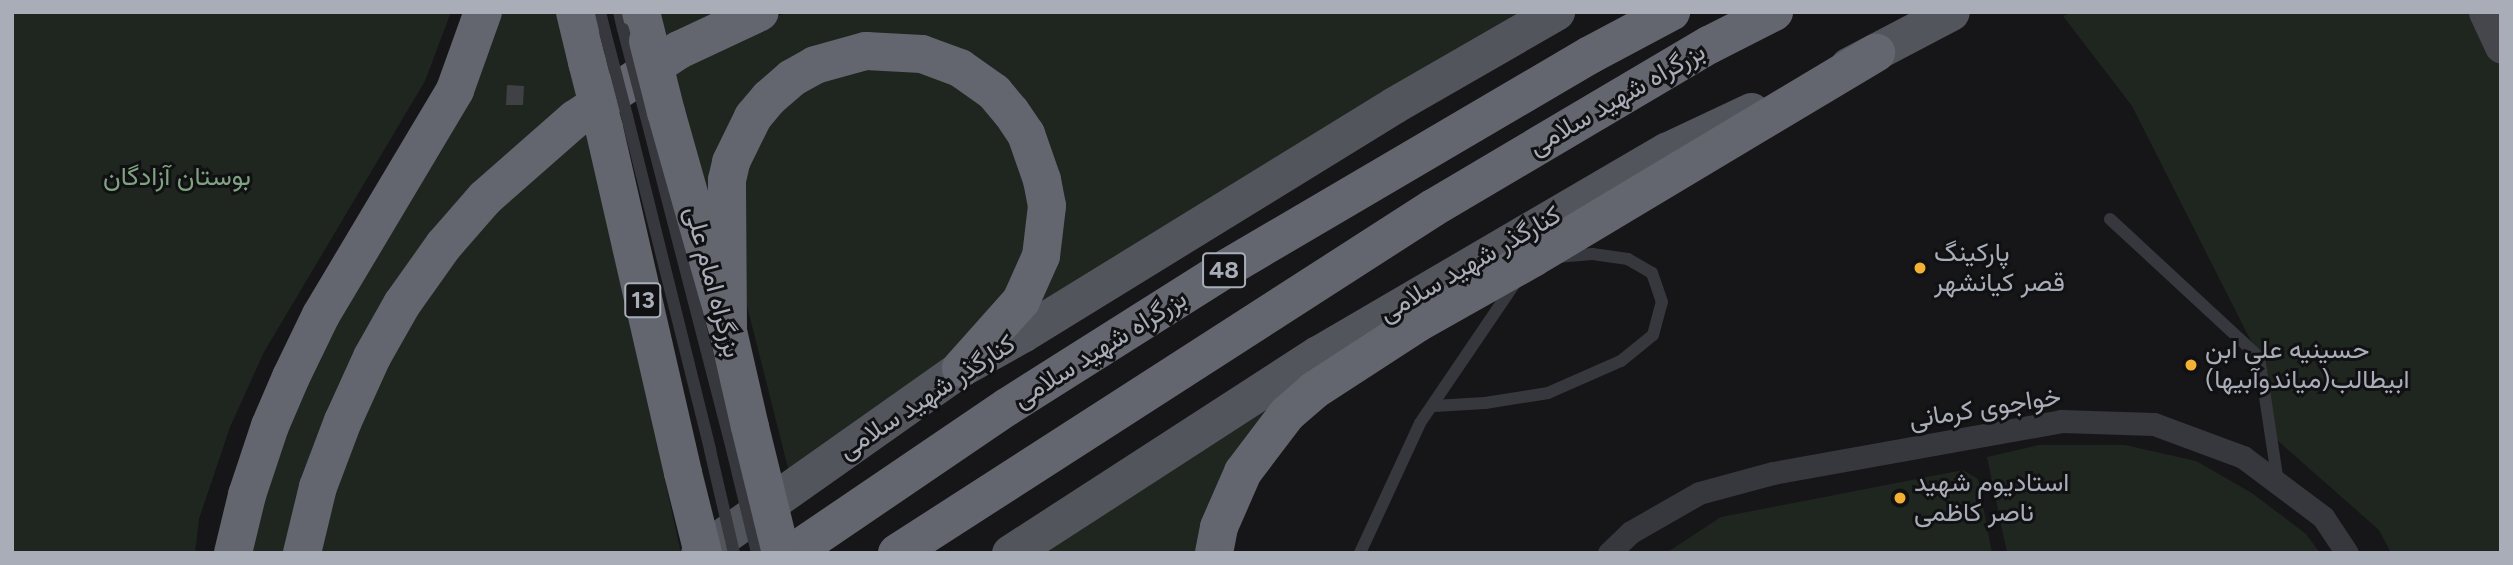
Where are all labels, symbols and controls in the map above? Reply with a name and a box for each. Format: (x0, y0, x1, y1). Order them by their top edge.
street label: بزرگراه شهید سلامی (1523, 36, 1711, 162)
park label: بوستان آزادگان (103, 161, 251, 193)
street label: کنارگذر شهید سلامی (1374, 199, 1566, 329)
street label: بزرگراه امام علی (678, 203, 748, 361)
place label: پارکینگ قصر کیانشهر (1934, 237, 2065, 298)
road number: 48 (1201, 249, 1247, 290)
marker: پارکینگ قصر کیانشهر (1912, 260, 1928, 276)
road number: 13 (624, 279, 662, 320)
street label: بزرگراه شهید سلامی (1007, 283, 1193, 415)
street label: کنارگذر شهید سلامی (833, 328, 1021, 466)
place label: حسینیه علی ابن ابیطالب(میاندوآبیها) (2205, 334, 2410, 396)
marker: حسینیه علی ابن ابیطالب(میاندوآبیها) (2183, 357, 2199, 373)
street label: خواجوی کرمانی (1907, 381, 2063, 435)
place label: استادیوم شهید ناصر کاظمی (1914, 467, 2069, 528)
marker: استادیوم شهید ناصر کاظمی (1892, 490, 1908, 506)

